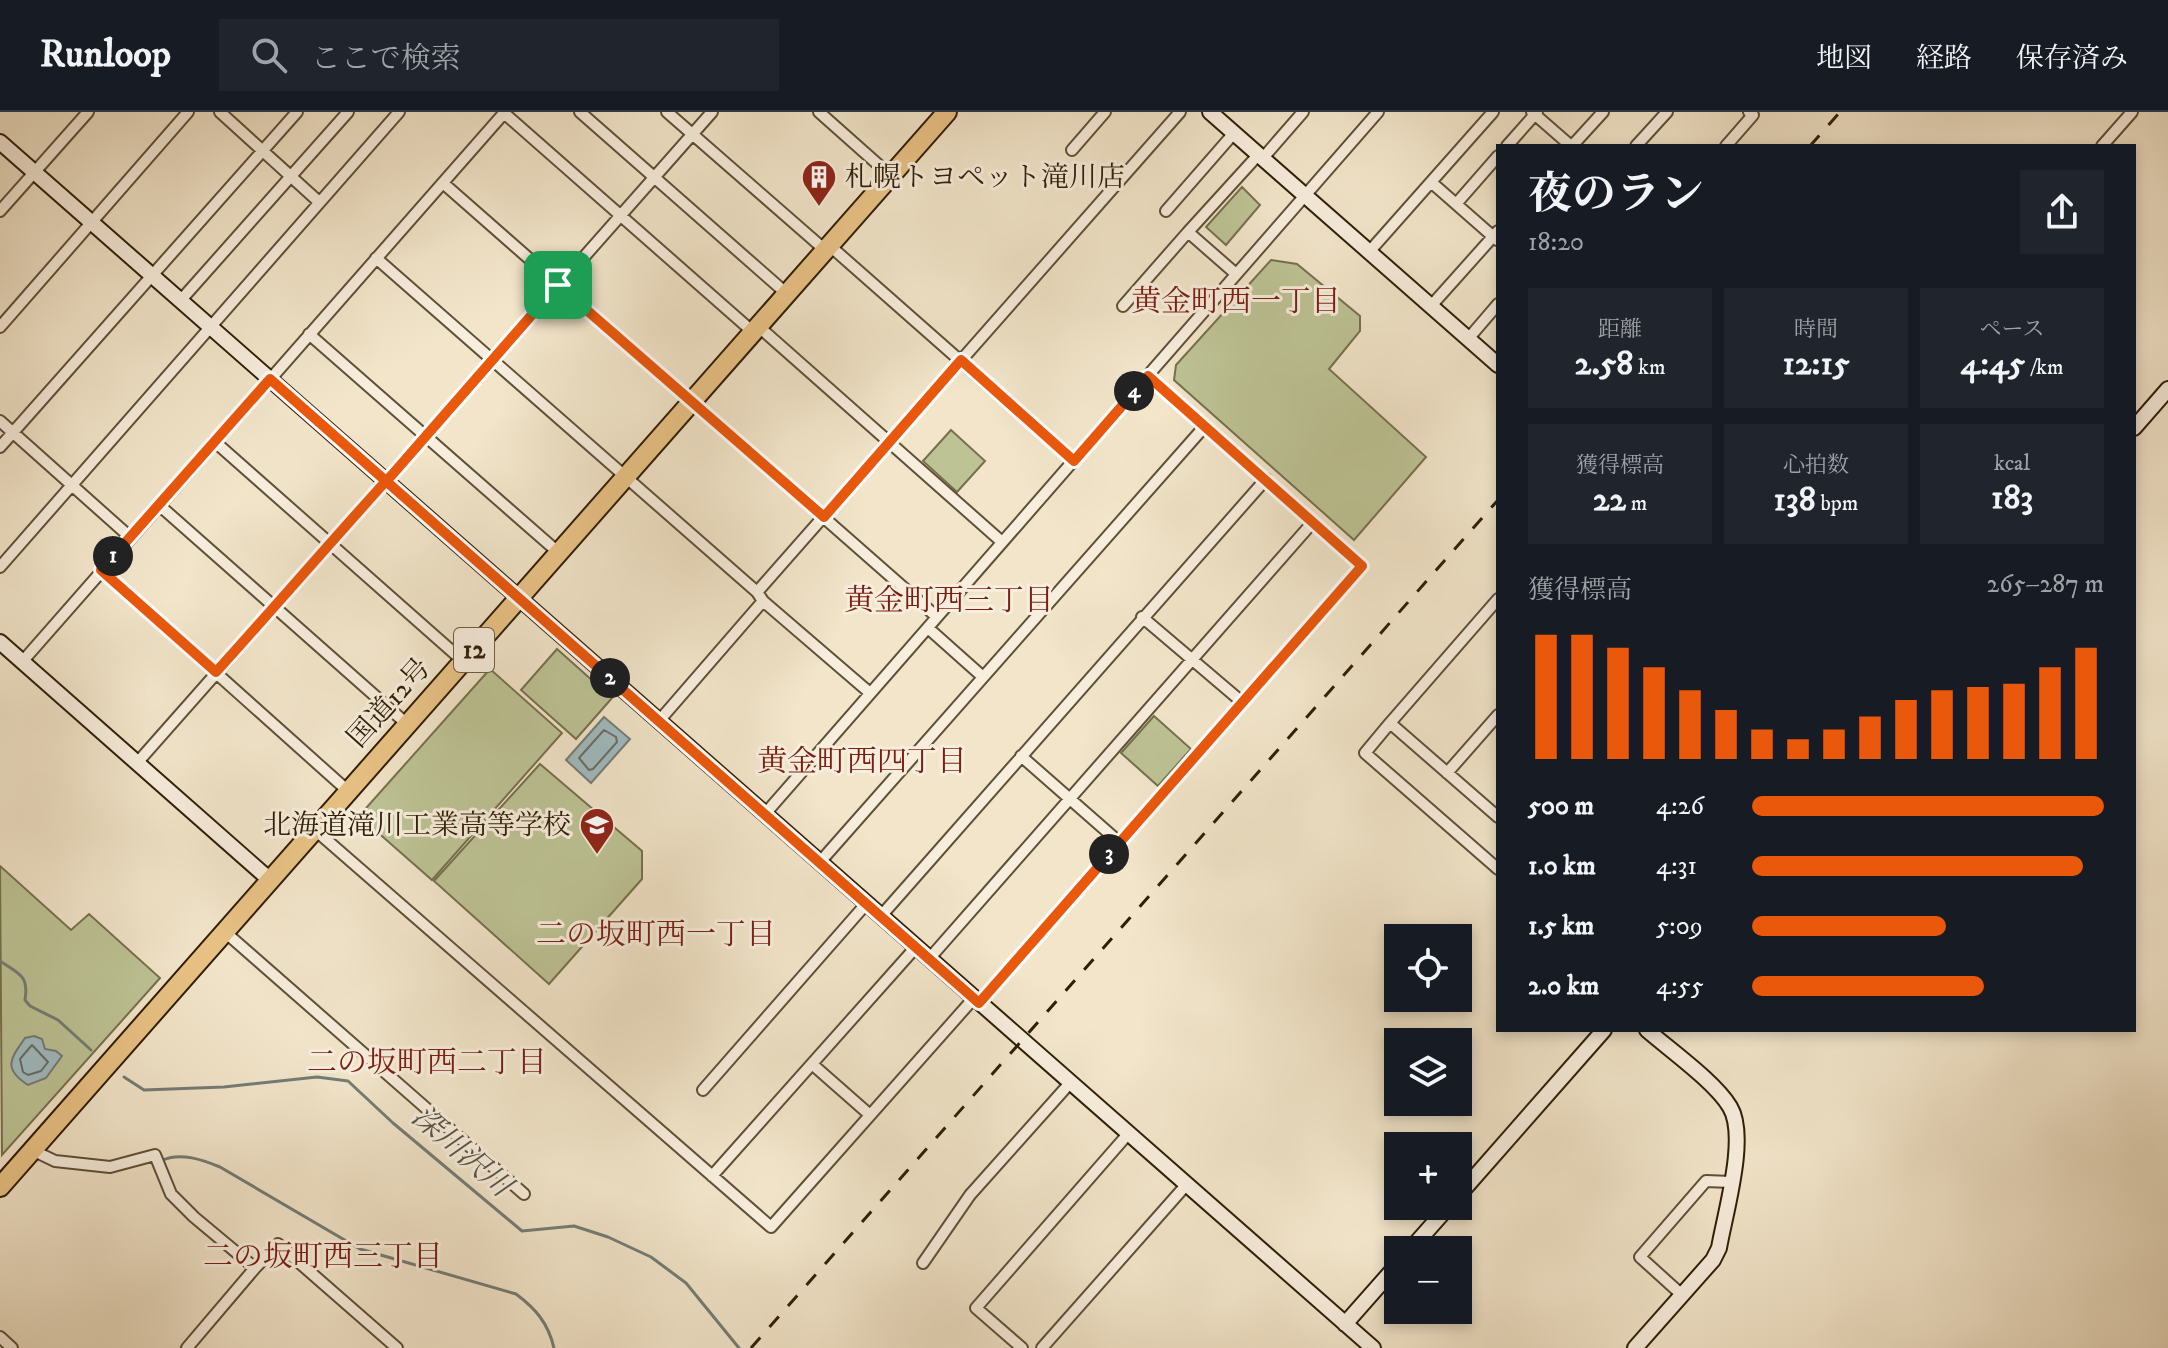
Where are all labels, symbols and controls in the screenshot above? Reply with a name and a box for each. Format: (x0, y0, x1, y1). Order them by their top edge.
search box (219, 19, 779, 91)
text: Runloop (40, 31, 171, 79)
icon: search (247, 33, 291, 77)
text: ここで検索 (311, 41, 461, 78)
text: 地図 (1816, 41, 1872, 76)
text: 経路 (1916, 41, 1972, 76)
text: 保存済み (2016, 41, 2128, 76)
building icon: 札幌トヨペット滝川店 (800, 158, 838, 208)
place label: 札幌トヨペット滝川店 (845, 160, 1125, 195)
text: 夜のラン (1528, 168, 1704, 223)
button: share (2020, 170, 2104, 254)
text: 18:20 (1528, 226, 1584, 259)
pin (524, 251, 592, 319)
icon: arrive (536, 263, 580, 307)
district label: 黄金町西一丁目 (1131, 284, 1341, 321)
text: 距離 (1598, 316, 1642, 343)
text: 時間 (1794, 316, 1838, 343)
text: ペース (1980, 316, 2044, 343)
text: 2.58 (1575, 343, 1633, 385)
text: 12:15 (1782, 343, 1850, 385)
text: 4:45 (1961, 343, 2025, 385)
text: km (1633, 354, 1665, 381)
text: /km (2025, 354, 2063, 381)
pin: 4 (1114, 371, 1154, 411)
text: 4 (1128, 377, 1140, 404)
text: kcal (1994, 450, 2030, 477)
text: 獲得標高 (1576, 452, 1664, 479)
text: 心拍数 (1783, 452, 1849, 479)
text: 183 (1991, 477, 2033, 519)
text: 22 (1593, 479, 1626, 521)
text: 138 (1774, 479, 1816, 521)
text: m (1626, 490, 1647, 517)
text: bpm (1816, 490, 1858, 517)
pin: 1 (93, 536, 133, 576)
text: 1 (109, 542, 117, 569)
text: 265–287 m (1986, 568, 2104, 601)
text: 獲得標高 (1528, 574, 1632, 607)
district label: 黄金町西三丁目 (844, 583, 1054, 620)
road number: 12 (454, 628, 494, 672)
street label: 国道12号 (340, 651, 438, 755)
pin: 2 (590, 658, 630, 698)
text: 2 (605, 664, 615, 691)
district label: 黄金町西四丁目 (757, 744, 967, 781)
text: 500 m (1528, 790, 1594, 823)
text: 4:26 (1656, 790, 1704, 823)
school or university icon: 北海道滝川工業高等学校 (578, 806, 616, 856)
place label: 北海道滝川工業高等学校 (263, 808, 571, 843)
pin: 3 (1089, 834, 1129, 874)
text: 3 (1105, 840, 1113, 867)
text: 1.0 km (1528, 850, 1596, 883)
text: 4:31 (1656, 850, 1697, 883)
text: 1.5 km (1528, 910, 1594, 943)
text: 5:09 (1656, 910, 1703, 943)
district label: 二の坂町西一丁目 (536, 917, 776, 954)
map controls (1384, 924, 1472, 1324)
button: locate (1384, 924, 1472, 1012)
text: 2.0 km (1528, 970, 1599, 1003)
text: 4:55 (1656, 970, 1704, 1003)
button: layers (1384, 1028, 1472, 1116)
district label: 二の坂町西二丁目 (307, 1045, 547, 1082)
water label: 深川沢川 (404, 1099, 521, 1207)
button: + (1384, 1132, 1472, 1220)
button: − (1384, 1236, 1472, 1324)
district label: 二の坂町西三丁目 (203, 1239, 443, 1276)

